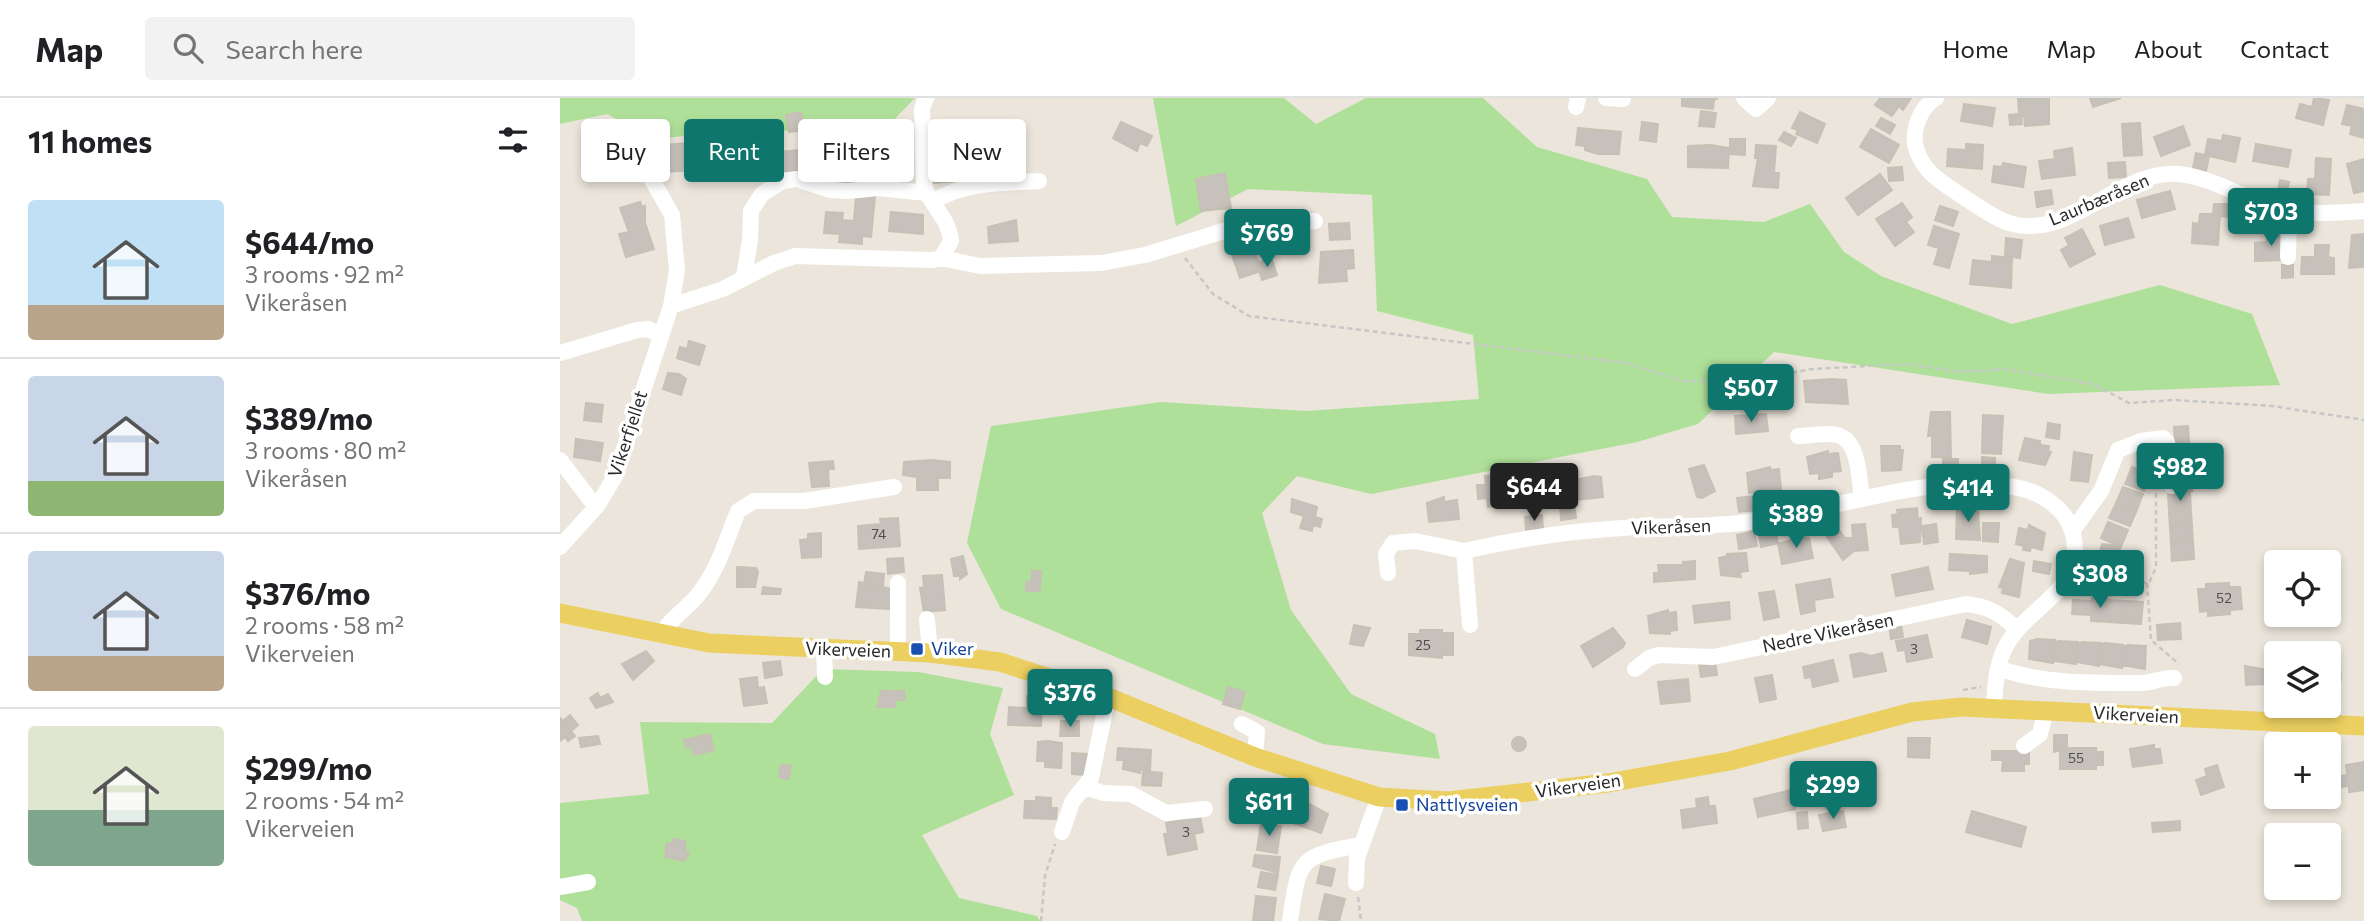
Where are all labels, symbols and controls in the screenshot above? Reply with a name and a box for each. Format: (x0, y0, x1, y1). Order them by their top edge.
search box (145, 17, 635, 80)
text: Map (35, 28, 103, 69)
icon: search (169, 29, 207, 67)
text: Search here (225, 33, 363, 64)
text: Home (1943, 34, 2009, 63)
text: Map (2047, 34, 2096, 63)
text: About (2134, 34, 2202, 63)
text: Contact (2240, 34, 2329, 63)
chip: Buy (581, 119, 670, 182)
chip: Rent (684, 119, 784, 182)
chip: Filters (798, 119, 914, 182)
chip: New (928, 119, 1026, 182)
icon: filters (494, 121, 532, 159)
text: 11 homes (28, 122, 152, 159)
street label: Laurbæråsen (2045, 168, 2152, 230)
pin: $703 (2230, 188, 2312, 248)
text: $703 (2244, 197, 2298, 225)
pin: $769 (1226, 209, 1308, 269)
text: $769 (1240, 218, 1294, 246)
text: $644/mo (245, 223, 374, 260)
icon: home (84, 228, 168, 312)
text: 3 rooms · 92 m² (245, 260, 404, 288)
text: Vikeråsen (245, 288, 347, 316)
pin: $507 (1710, 364, 1792, 424)
text: $507 (1724, 373, 1778, 401)
street label: Vikerfjellet (603, 387, 651, 480)
text: $389/mo (245, 399, 373, 436)
icon: home (84, 404, 168, 488)
text: 3 rooms · 80 m² (245, 436, 406, 464)
pin: $982 (2139, 444, 2221, 503)
text: $982 (2153, 452, 2207, 480)
text: Vikeråsen (245, 464, 347, 492)
pin: $644 (1493, 464, 1575, 523)
pin: $414 (1927, 464, 2009, 524)
text: $644 (1506, 472, 1562, 500)
text: $414 (1942, 473, 1994, 501)
pin: $389 (1755, 490, 1837, 550)
text: $389 (1768, 499, 1824, 527)
street label: Vikeråsen (1631, 514, 1711, 538)
house number: 74 (872, 525, 887, 542)
pin: $308 (2059, 550, 2141, 610)
map controls (2264, 550, 2341, 900)
button: locate (2264, 550, 2341, 627)
text: $308 (2072, 559, 2128, 587)
text: $376/mo (245, 574, 370, 611)
icon: home (84, 579, 168, 663)
house number: 52 (2216, 589, 2232, 606)
street label: Nedre Vikeråsen (1760, 607, 1895, 657)
text: 2 rooms · 58 m² (245, 611, 404, 639)
house number: 25 (1415, 636, 1431, 653)
street label: Vikerveien (805, 637, 891, 661)
place label: Viker (931, 637, 974, 659)
text: Vikerveien (245, 639, 355, 667)
house number: 3 (1910, 640, 1918, 657)
marker: Viker (909, 641, 925, 657)
button: layers (2264, 641, 2341, 718)
pin: $376 (1029, 670, 1111, 729)
text: $376 (1043, 678, 1097, 706)
street label: Vikerveien (2093, 701, 2180, 727)
button: + (2264, 732, 2341, 809)
text: $299/mo (245, 749, 372, 786)
house number: 55 (2068, 749, 2084, 766)
icon: home (84, 754, 168, 838)
pin: $299 (1792, 762, 1874, 821)
street label: Vikerveien (1534, 768, 1622, 802)
text: $299 (1806, 770, 1860, 798)
pin: $611 (1228, 778, 1310, 838)
text: 2 rooms · 54 m² (245, 786, 404, 814)
text: $611 (1245, 787, 1293, 815)
place label: Nattlysveien (1416, 793, 1518, 815)
marker: Nattlysveien (1394, 797, 1410, 813)
text: Vikerveien (245, 814, 355, 842)
house number: 3 (1182, 823, 1190, 840)
button: − (2264, 823, 2341, 900)

